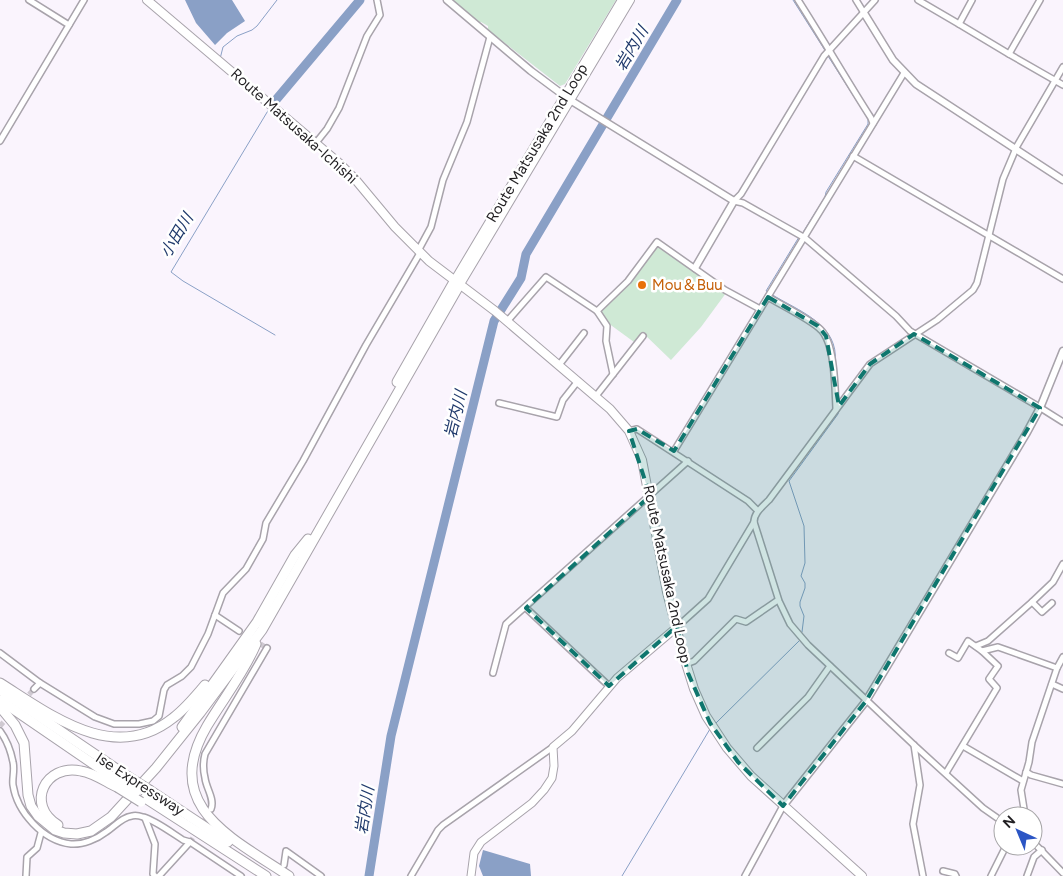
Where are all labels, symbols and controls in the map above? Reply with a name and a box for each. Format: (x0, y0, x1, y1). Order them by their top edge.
water label: 岩内川 (611, 21, 653, 74)
street label: Route Matsusaka 2nd Loop (482, 60, 592, 226)
street label: Route Matsusaka-Ichishi (227, 64, 361, 188)
water label: 小田川 (156, 208, 198, 261)
place label: Mou＆Buu (652, 276, 723, 294)
marker: Mou＆Buu (636, 279, 648, 291)
water label: 岩内川 (440, 387, 471, 440)
street label: Route Matsusaka 2nd Loop (639, 483, 695, 665)
street label: Ise Expressway (92, 749, 188, 819)
water label: 岩内川 (351, 783, 378, 835)
north arrow (993, 806, 1043, 856)
text: N (1000, 812, 1019, 832)

